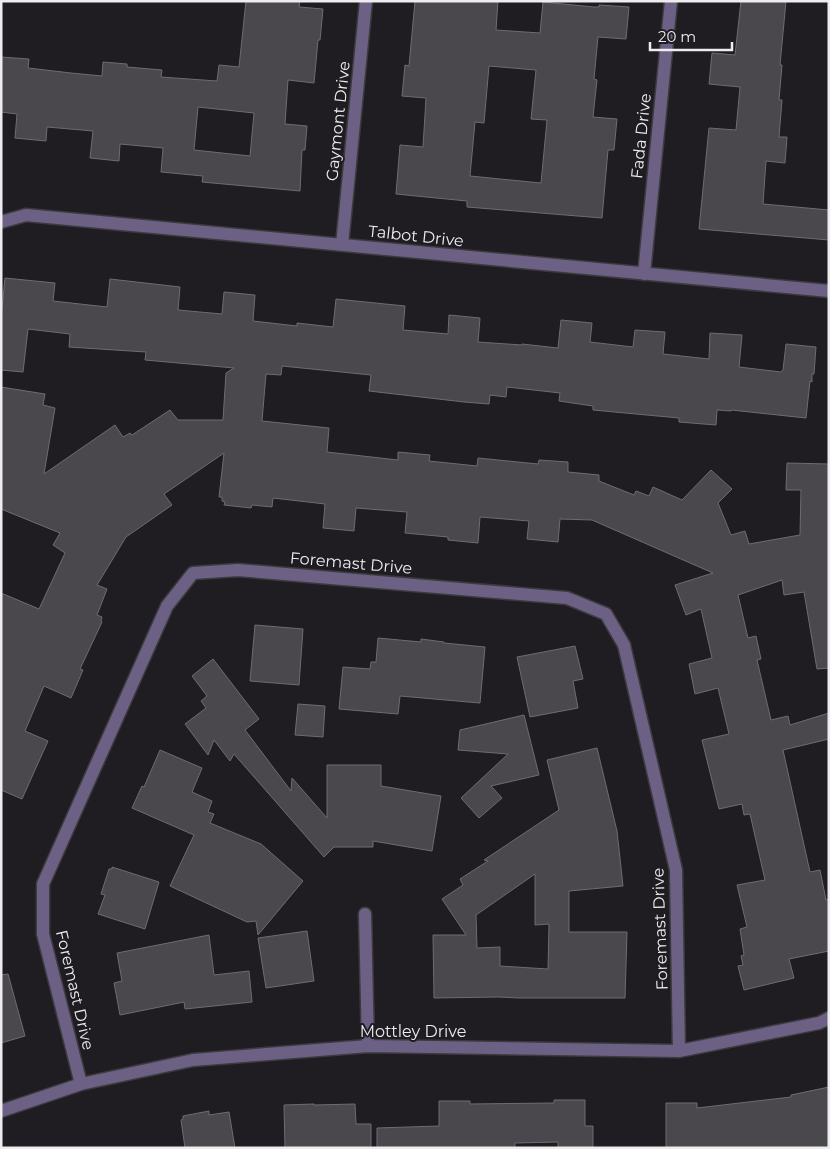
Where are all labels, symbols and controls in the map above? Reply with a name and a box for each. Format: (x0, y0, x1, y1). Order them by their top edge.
scale bar (650, 20, 732, 52)
text: 20 m (658, 27, 696, 46)
street label: Gaymont Drive (322, 60, 354, 182)
street label: Fada Drive (627, 92, 655, 180)
street label: Talbot Drive (367, 222, 465, 250)
street label: Foremast Drive (289, 548, 413, 578)
street label: Foremast Drive (648, 867, 672, 991)
street label: Foremast Drive (52, 928, 98, 1052)
street label: Mottley Drive (360, 1022, 466, 1041)

